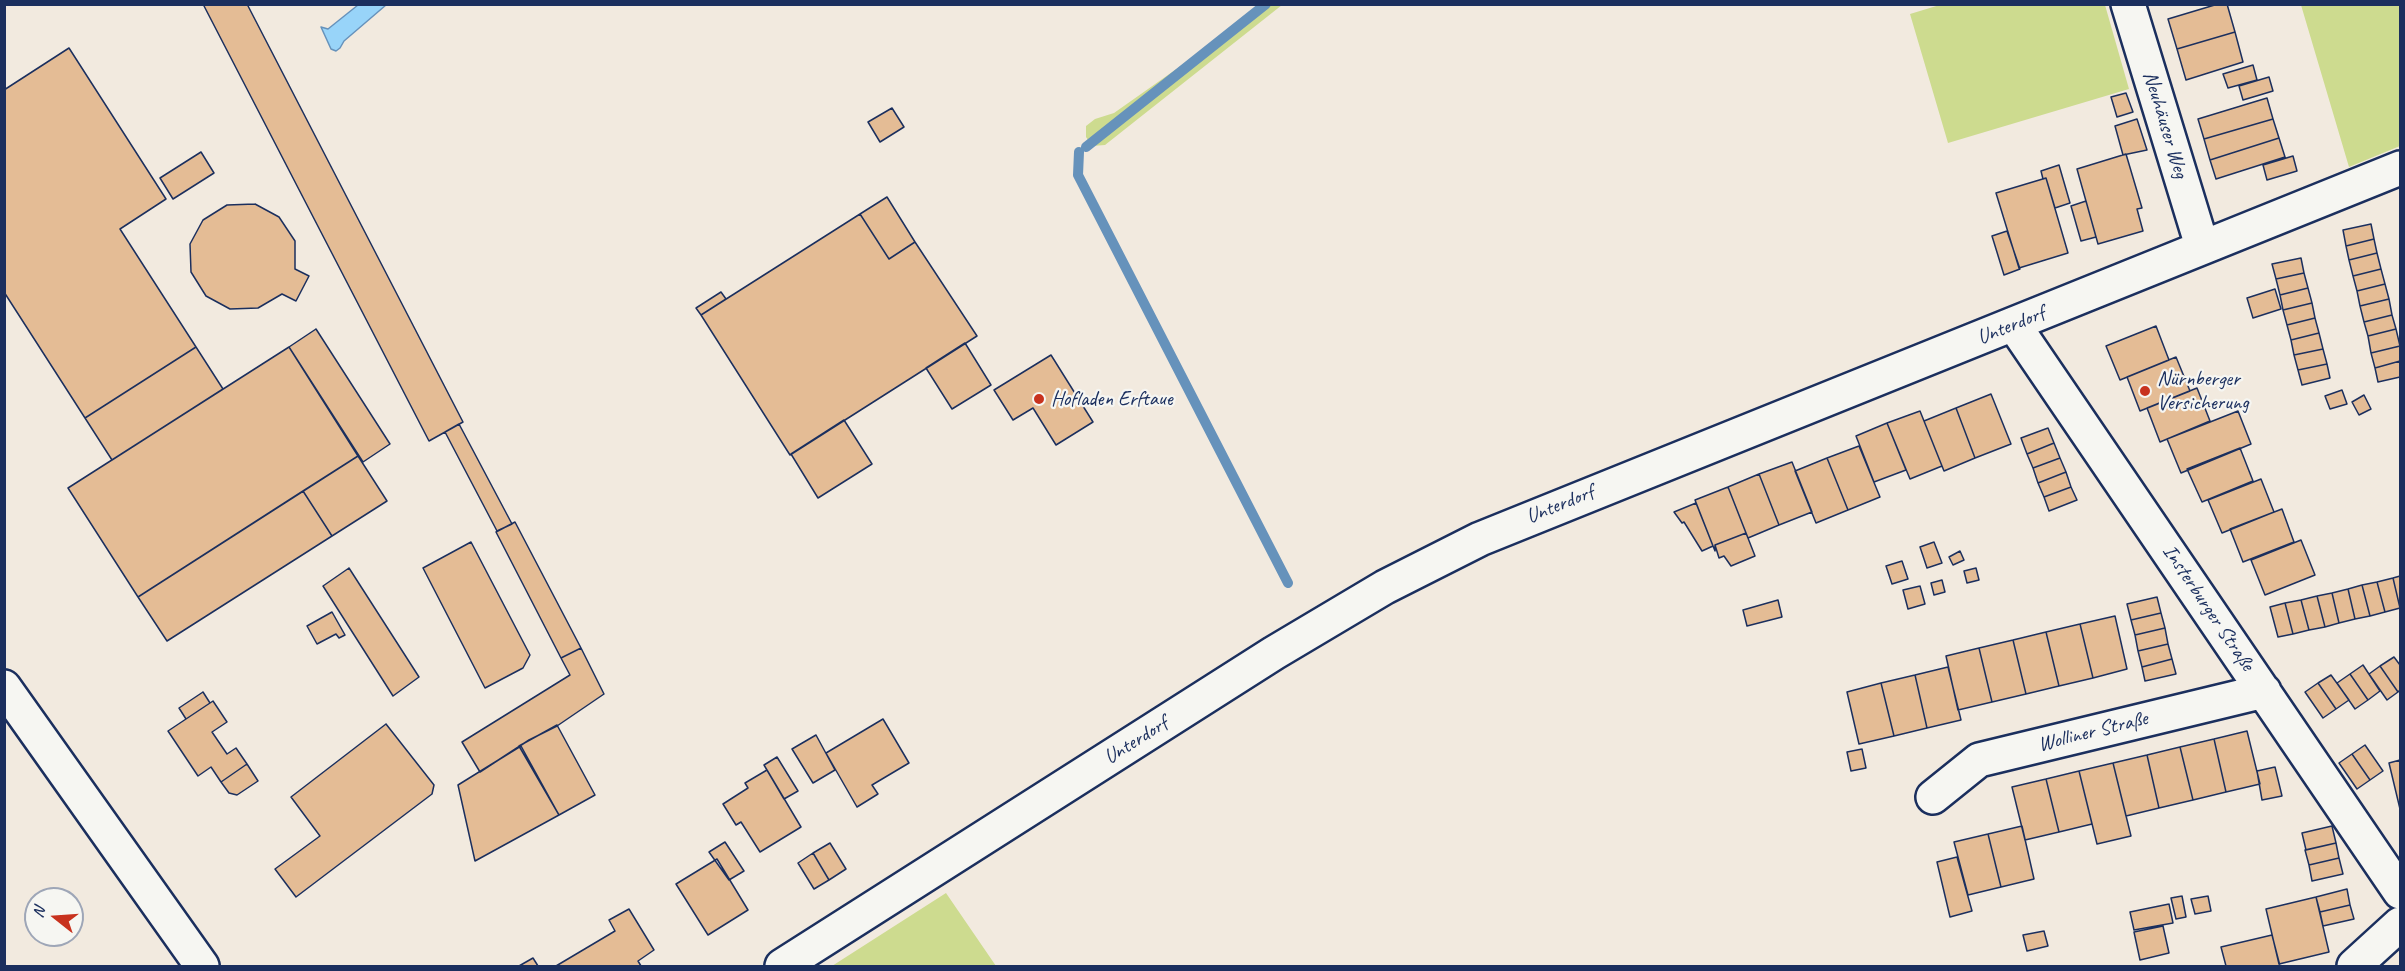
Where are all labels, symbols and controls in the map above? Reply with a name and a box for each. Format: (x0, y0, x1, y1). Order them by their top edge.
street label: Neuhäuser Weg (2137, 69, 2193, 181)
street label: Unterdorf (1974, 301, 2048, 351)
place label: Nürnberger Versicherung (2157, 366, 2249, 416)
marker: Nürnberger Versicherung (2138, 384, 2152, 398)
place label: Hofladen Erftaue (1051, 386, 1173, 412)
marker: Hofladen Erftaue (1032, 392, 1046, 406)
street label: Unterdorf (1523, 480, 1597, 530)
street label: Insterburger Straße (2156, 540, 2260, 676)
street label: Wolliner Straße (2036, 706, 2150, 758)
street label: Unterdorf (1100, 712, 1172, 770)
north arrow (24, 887, 84, 947)
text: N (28, 905, 50, 920)

